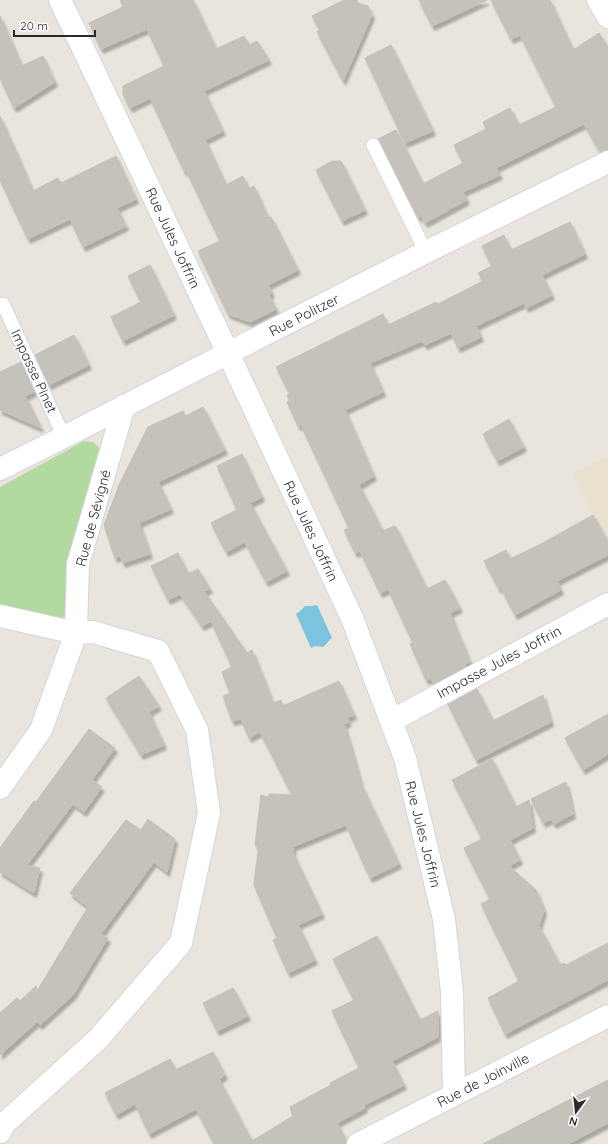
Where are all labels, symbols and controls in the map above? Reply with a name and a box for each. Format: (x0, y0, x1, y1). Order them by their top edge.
scale bar (14, 12, 95, 38)
text: 20 m (20, 18, 48, 33)
street label: Rue Jules Joffrin (142, 185, 204, 291)
street label: Rue Politzer (266, 289, 343, 340)
street label: Impasse Pinet (7, 326, 61, 416)
street label: Rue de Sévigné (71, 467, 115, 569)
street label: Rue Jules Joffrin (280, 478, 342, 584)
street label: Impasse Jules Joffrin (434, 622, 564, 702)
street label: Rue Jules Joffrin (401, 779, 445, 889)
street label: Rue de Joinville (434, 1049, 532, 1111)
north arrow (556, 1092, 596, 1132)
text: N (568, 1114, 579, 1129)

